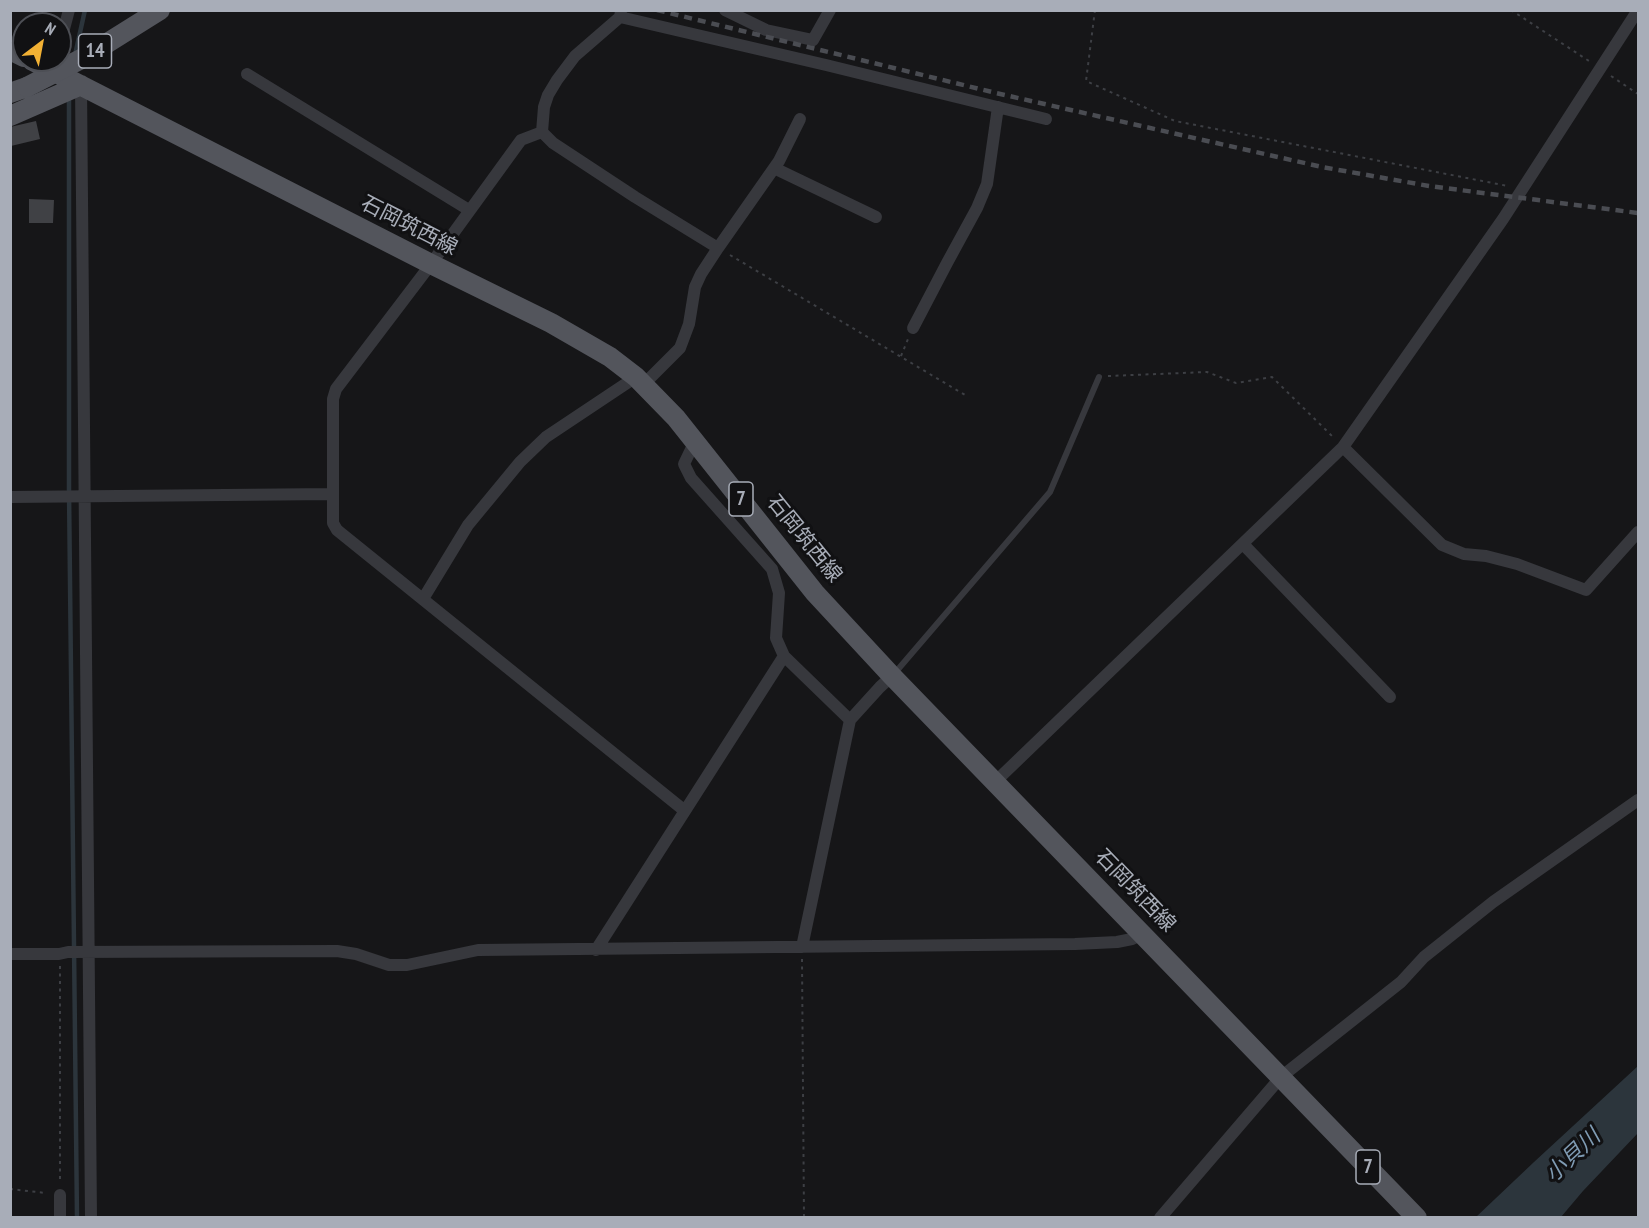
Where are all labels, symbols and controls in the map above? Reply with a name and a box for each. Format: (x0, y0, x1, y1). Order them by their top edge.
north arrow (12, 12, 72, 72)
text: N (42, 18, 59, 39)
road number: 14 (78, 34, 112, 68)
street label: 石岡筑西線 (357, 191, 461, 261)
road number: 7 (729, 482, 753, 516)
street label: 石岡筑西線 (761, 490, 847, 588)
street label: 石岡筑西線 (1089, 844, 1181, 938)
water label: 小貝川 (1540, 1124, 1606, 1188)
road number: 7 (1356, 1150, 1380, 1184)

